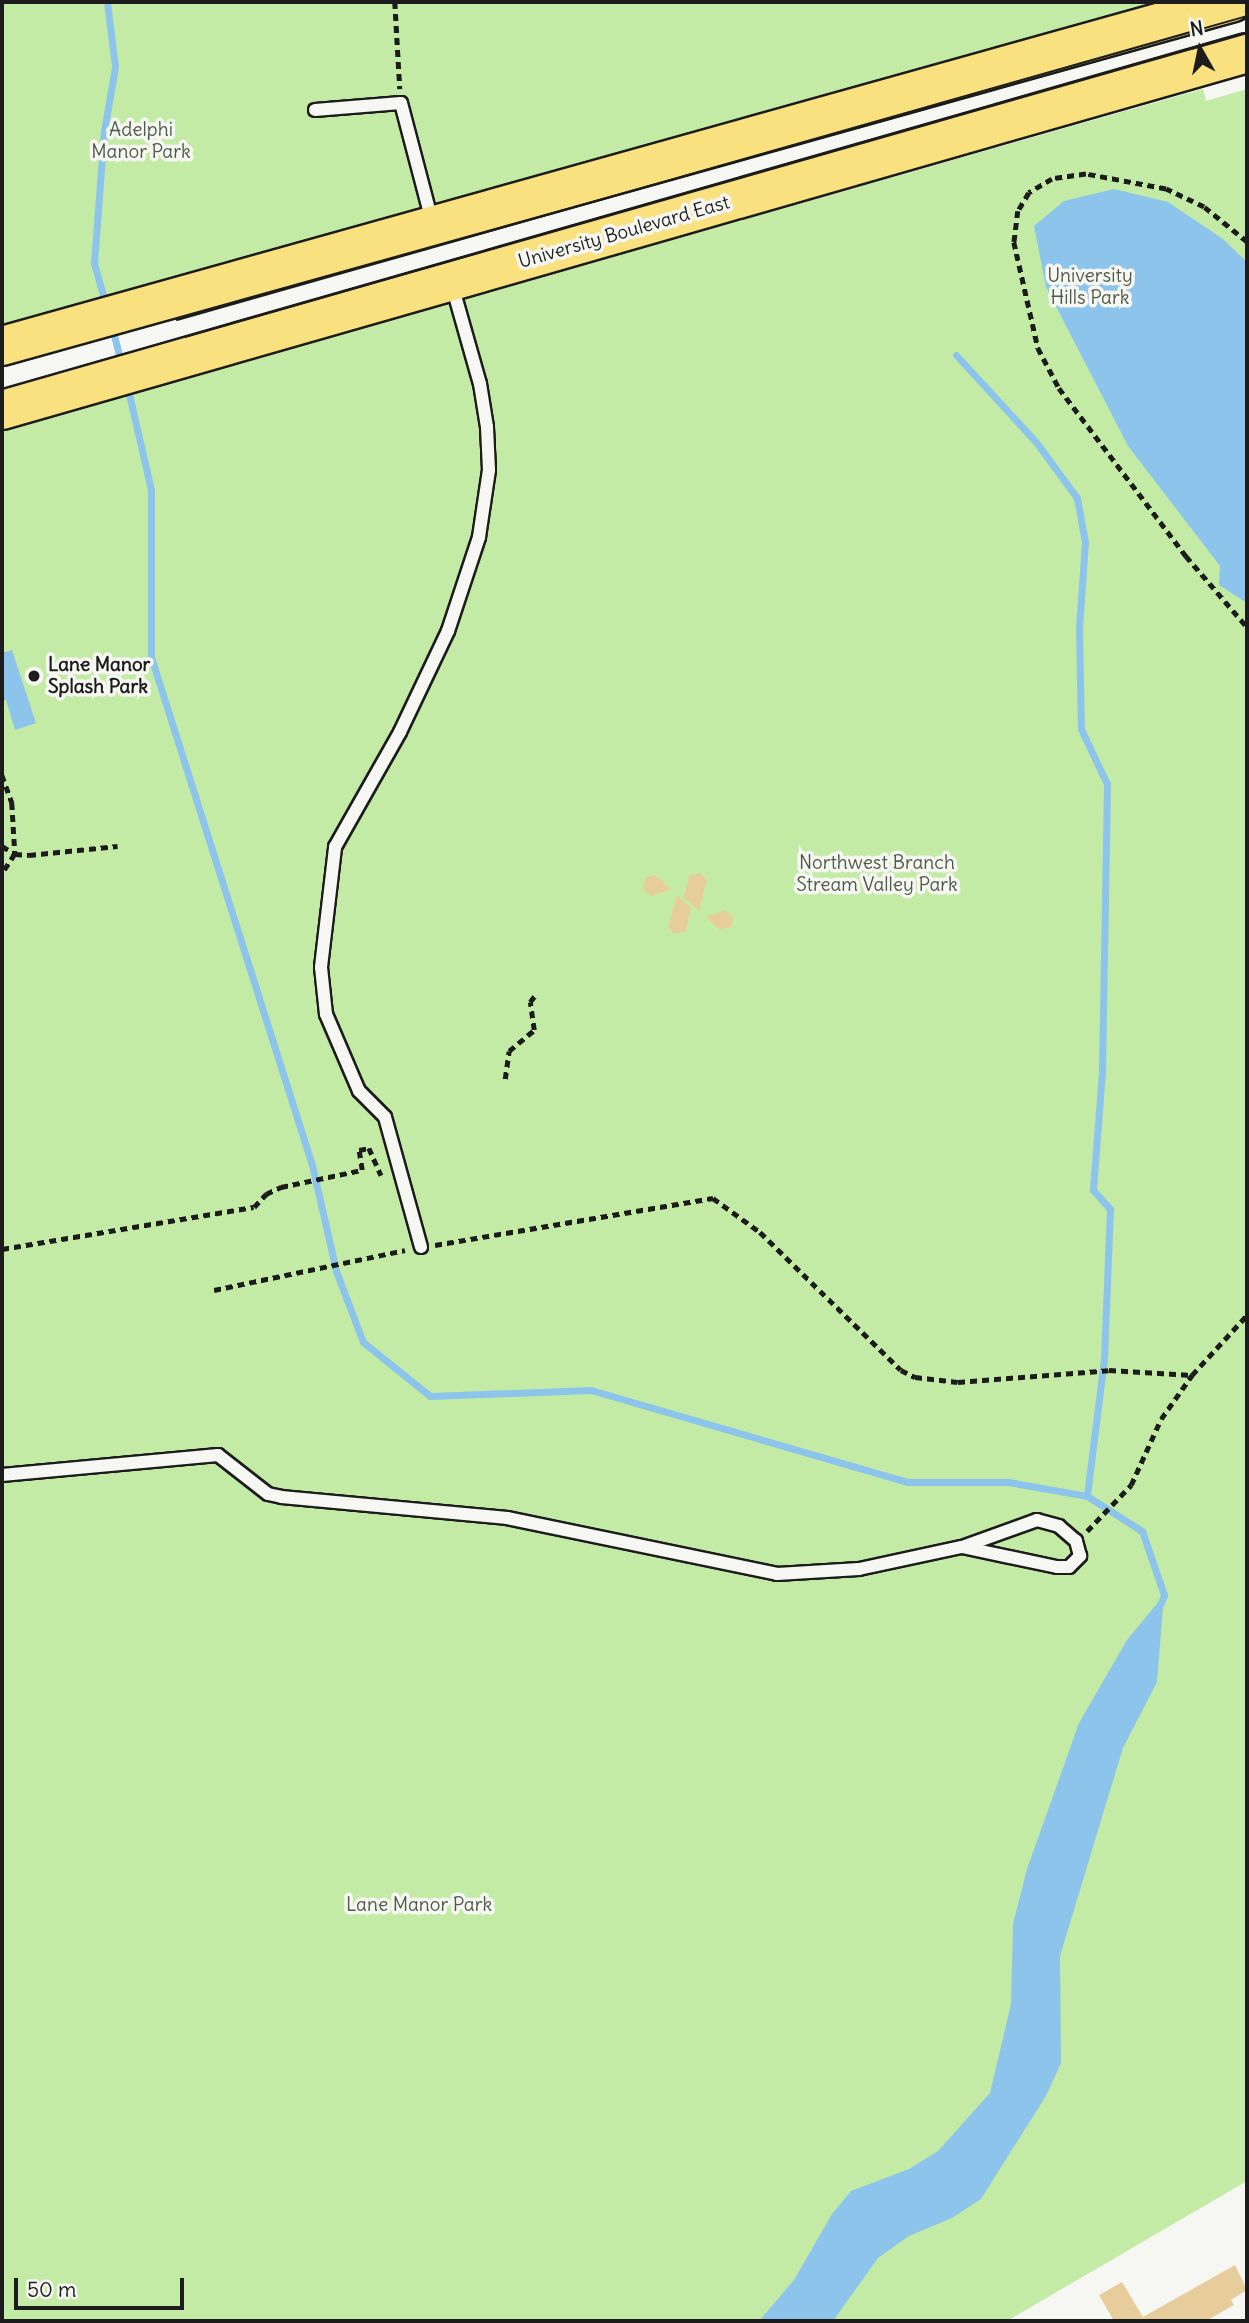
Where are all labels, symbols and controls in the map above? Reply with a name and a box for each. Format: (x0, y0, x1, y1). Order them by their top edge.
north arrow (1165, 14, 1235, 84)
text: N (1188, 15, 1205, 41)
park label: Adelphi Manor Park (91, 119, 191, 163)
street label: University Boulevard East (516, 191, 732, 273)
park label: University Hills Park (1047, 265, 1133, 309)
place label: Lane Manor Splash Park (48, 654, 150, 698)
marker: Lane Manor Splash Park (26, 668, 42, 684)
park label: Northwest Branch Stream Valley Park (796, 852, 958, 896)
park label: Lane Manor Park (346, 1894, 492, 1916)
scale bar (18, 2264, 187, 2308)
text: 50 m (27, 2276, 76, 2303)

